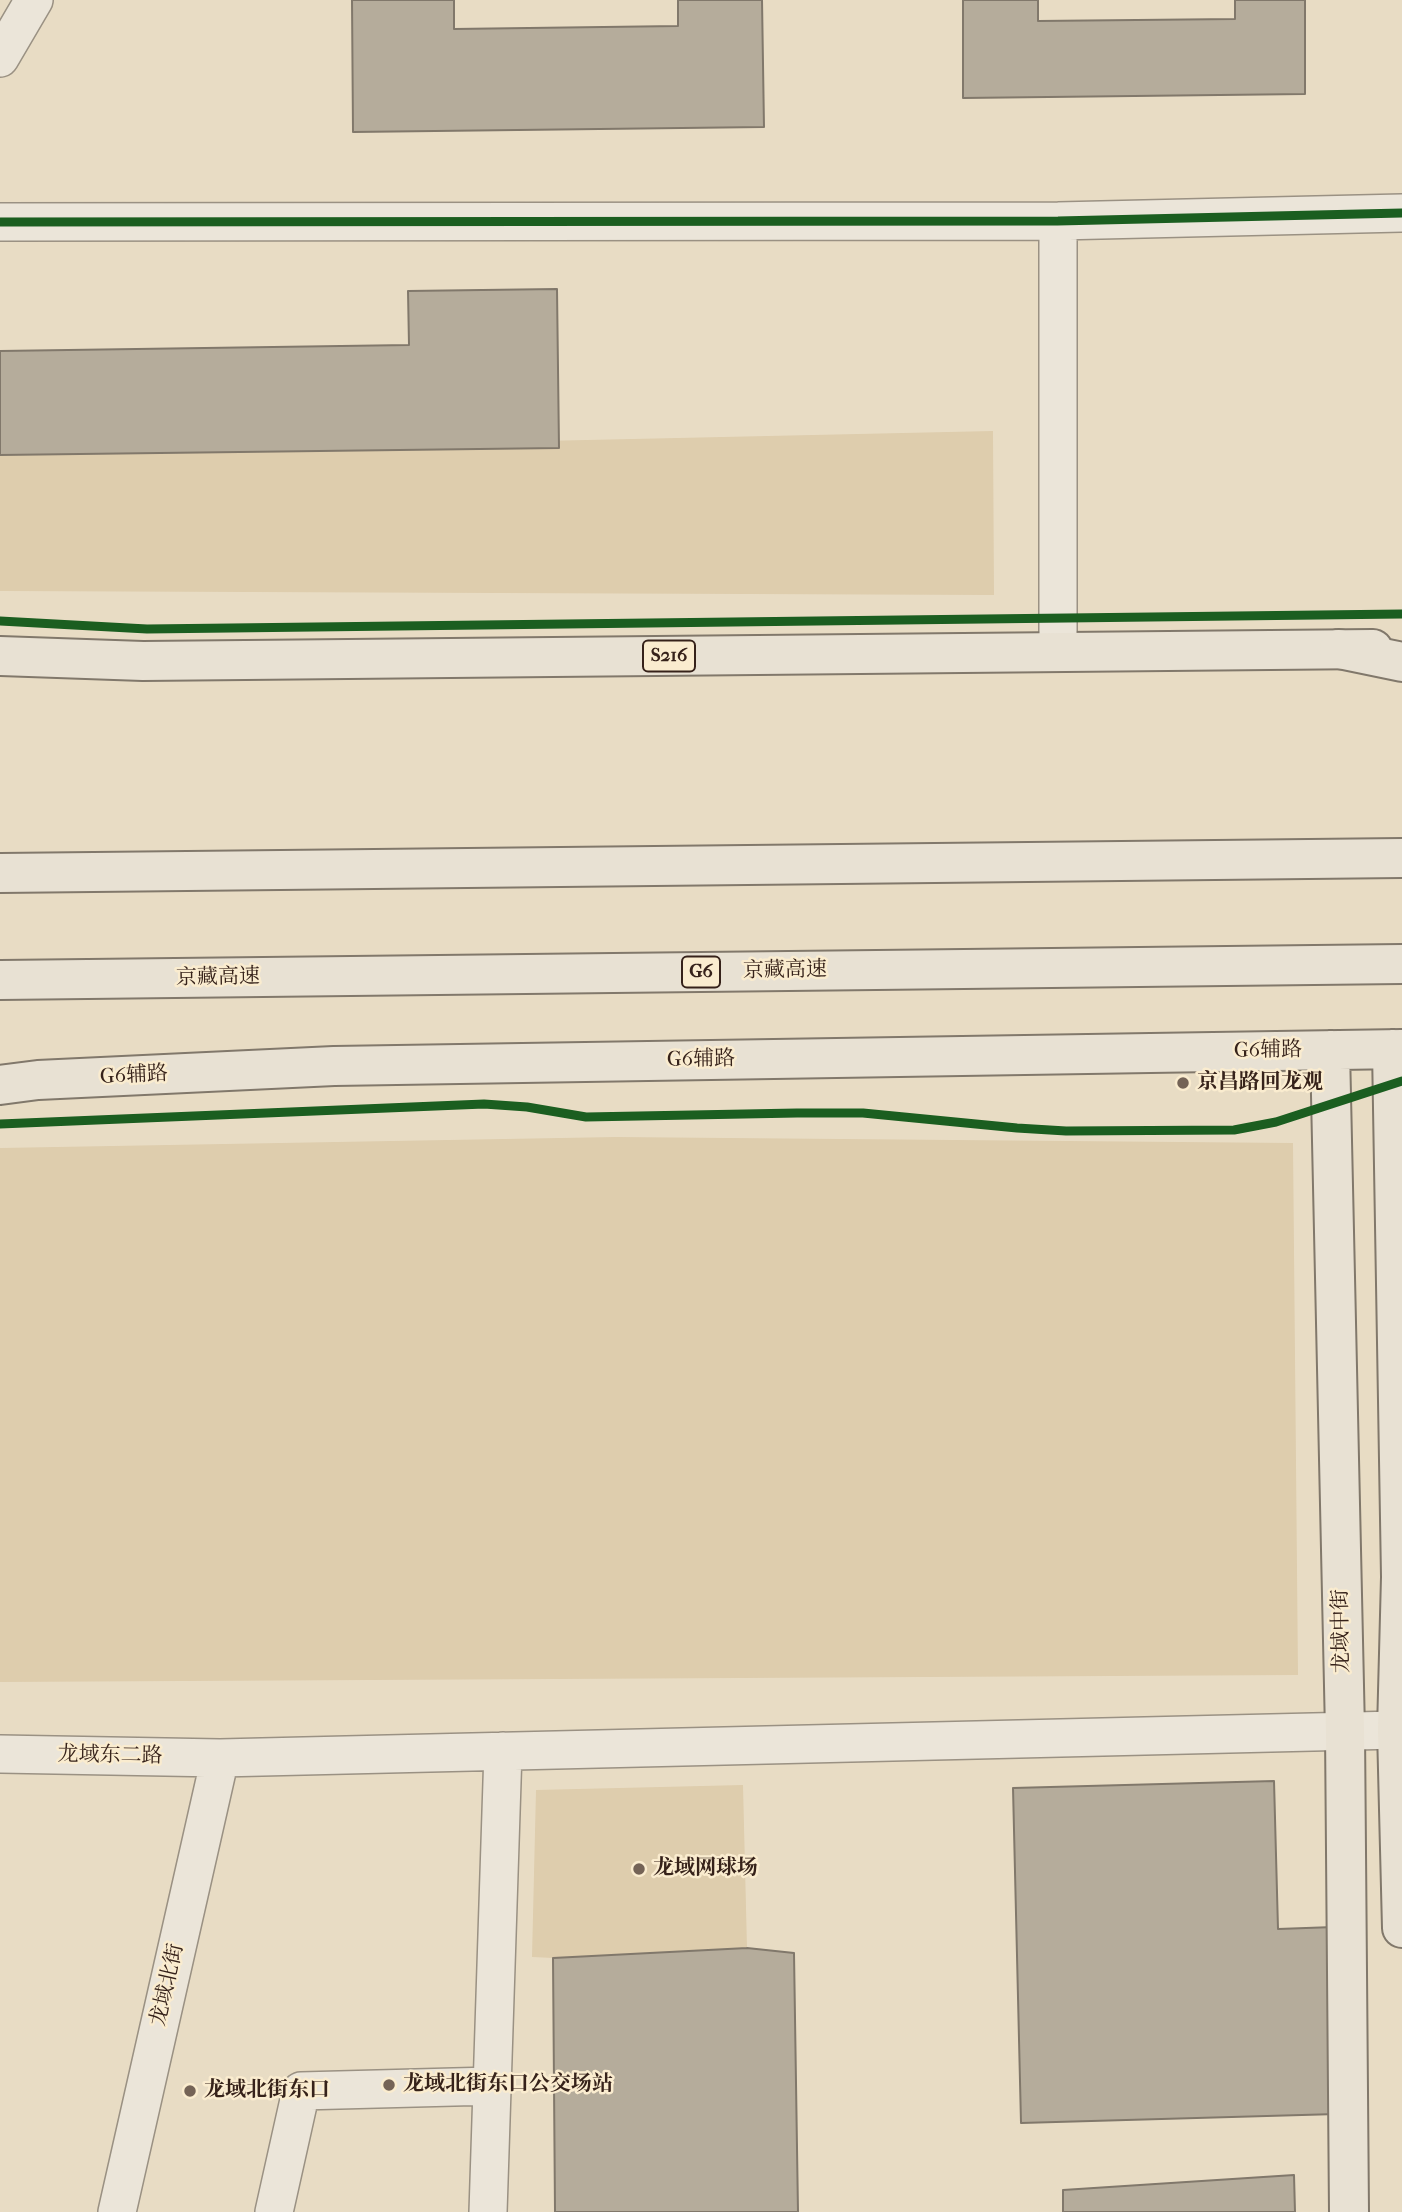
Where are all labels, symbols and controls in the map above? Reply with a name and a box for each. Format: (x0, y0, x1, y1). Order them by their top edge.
road number: S216 (643, 640, 695, 671)
road number: G6 (682, 956, 720, 988)
street label: 京藏高速 (743, 958, 827, 984)
street label: 京藏高速 (176, 965, 260, 991)
street label: G6辅路 (1234, 1038, 1302, 1064)
street label: G6辅路 (667, 1047, 735, 1073)
street label: G6辅路 (99, 1062, 169, 1090)
place label: 京昌路回龙观 (1197, 1070, 1323, 1096)
marker: 京昌路回龙观 (1175, 1075, 1191, 1091)
street label: 龙域中街 (1329, 1589, 1355, 1673)
street label: 龙域东二路 (57, 1742, 163, 1770)
place label: 龙域网球场 (653, 1856, 758, 1882)
marker: 龙域网球场 (631, 1861, 647, 1877)
street label: 龙域北街 (146, 1941, 190, 2029)
place label: 龙域北街东口公交场站 (403, 2072, 613, 2098)
marker: 龙域北街东口公交场站 (381, 2077, 397, 2093)
place label: 龙域北街东口 (204, 2078, 330, 2104)
marker: 龙域北街东口 (182, 2083, 198, 2099)

